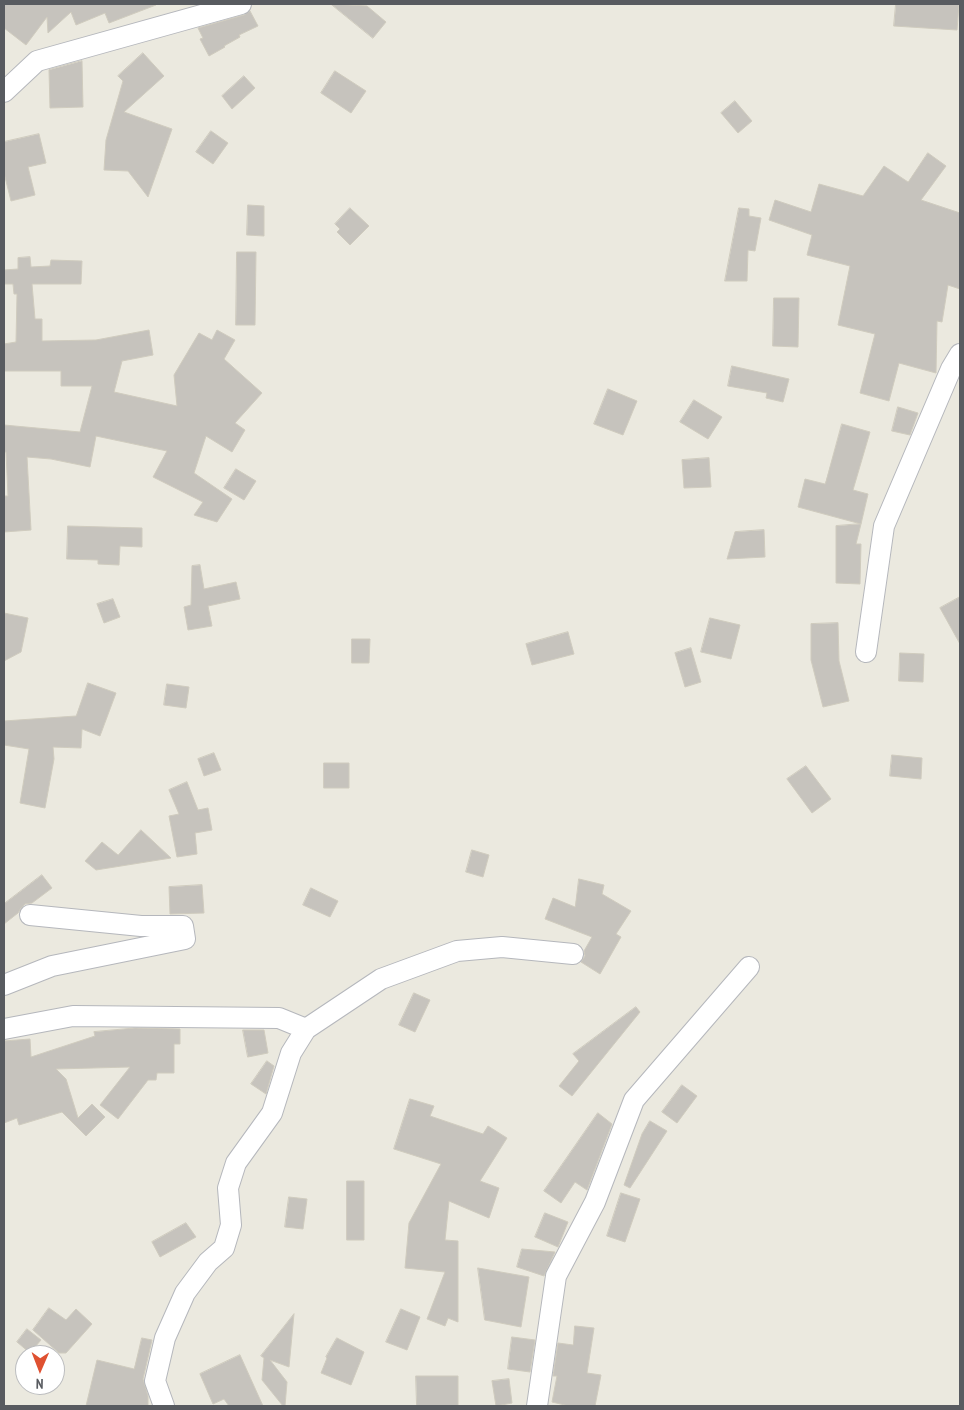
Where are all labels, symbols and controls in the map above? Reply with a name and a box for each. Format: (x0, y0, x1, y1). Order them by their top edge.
north arrow (15, 1345, 65, 1395)
text: N (36, 1375, 44, 1393)

